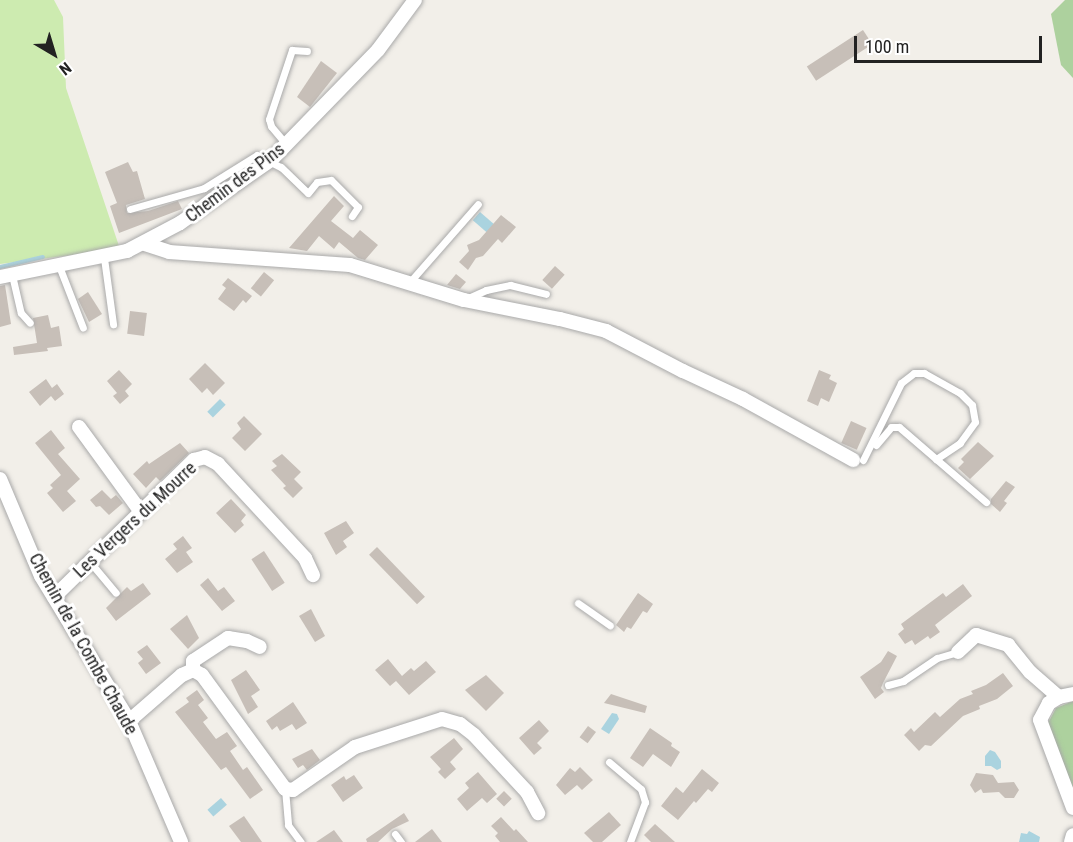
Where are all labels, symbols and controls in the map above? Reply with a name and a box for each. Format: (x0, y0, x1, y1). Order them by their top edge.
north arrow (24, 24, 84, 84)
scale bar (857, 24, 1044, 62)
text: 100 m (865, 36, 909, 57)
text: N (56, 58, 75, 79)
street label: Chemin des Pins (181, 139, 289, 227)
street label: Les Vergers du Mourre (69, 457, 201, 583)
street label: Chemin de la Combe Chaude (24, 550, 142, 738)

